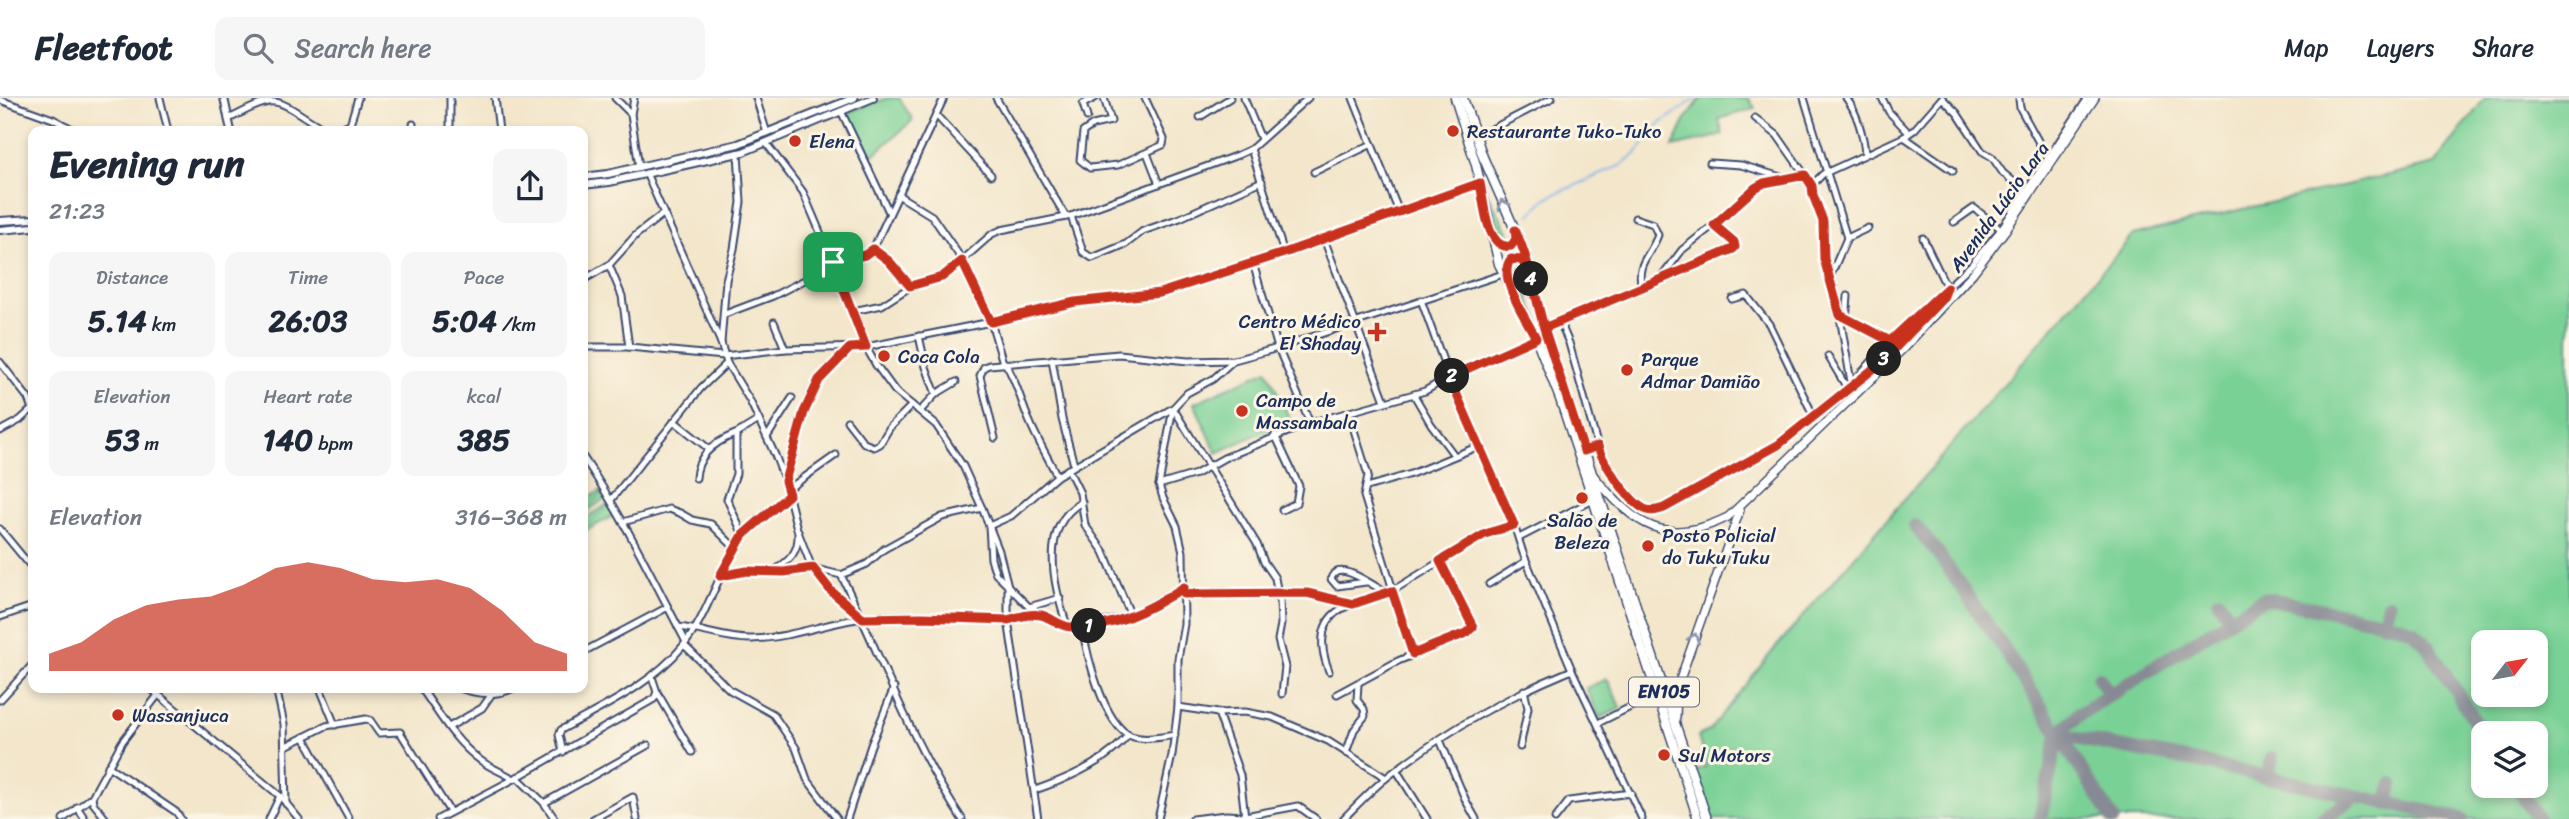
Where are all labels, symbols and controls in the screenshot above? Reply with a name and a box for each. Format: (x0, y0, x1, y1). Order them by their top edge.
search box (215, 17, 705, 80)
text: Fleetfoot (35, 19, 173, 77)
text: Search here (295, 25, 432, 71)
text: Map (2284, 27, 2329, 69)
text: Layers (2367, 27, 2434, 69)
text: Share (2472, 27, 2534, 69)
icon: search (239, 29, 277, 67)
place label: Restaurante Tuko-Tuko (1467, 115, 1661, 148)
marker: Restaurante Tuko-Tuko (1445, 123, 1461, 139)
place label: Elena (809, 125, 855, 158)
text: Evening run (49, 131, 245, 198)
marker: Elena (787, 133, 803, 149)
street label: Avenida Lúcio Lara (1940, 134, 2058, 280)
button: share (493, 149, 567, 223)
text: 21:23 (49, 191, 105, 232)
one-way arrow (1497, 199, 1511, 211)
pin (803, 232, 863, 292)
icon: arrive (814, 243, 852, 281)
text: Distance (96, 261, 168, 294)
text: Time (288, 261, 328, 294)
text: Pace (464, 261, 504, 294)
pin: 4 (1514, 262, 1548, 296)
text: 4 (1525, 262, 1536, 295)
text: 5.14 (88, 294, 147, 348)
text: 26:03 (269, 294, 347, 348)
text: 5:04 (432, 294, 497, 348)
place label: Centro Médico El Shaday (1239, 305, 1361, 360)
text: km (147, 308, 176, 341)
text: /km (497, 308, 536, 341)
marker: Centro Médico El Shaday (1367, 322, 1387, 342)
place label: Coca Cola (898, 340, 980, 373)
pin: 3 (1867, 342, 1902, 376)
text: 3 (1878, 342, 1889, 375)
place label: Parque Admar Damião (1640, 343, 1761, 398)
marker: Coca Cola (876, 348, 892, 364)
pin: 2 (1434, 358, 1470, 394)
text: 2 (1446, 359, 1457, 392)
marker: Parque Admar Damião (1619, 362, 1635, 378)
text: Elevation (94, 380, 170, 413)
text: Heart rate (263, 380, 353, 413)
text: kcal (467, 380, 501, 413)
place label: Campo de Massambala (1256, 384, 1358, 439)
marker: Campo de Massambala (1234, 403, 1250, 419)
text: 53 (105, 413, 140, 467)
text: 140 (263, 413, 313, 467)
text: 385 (458, 413, 510, 467)
text: m (140, 427, 159, 460)
text: bpm (313, 427, 353, 460)
marker: Salão de Beleza (1574, 490, 1590, 506)
text: Elevation (49, 497, 142, 538)
text: 316–368 m (455, 497, 567, 538)
place label: Salão de Beleza (1547, 504, 1617, 559)
place label: Posto Policial do Tuku Tuku (1662, 519, 1776, 574)
marker: Posto Policial do Tuku Tuku (1640, 538, 1656, 554)
pin: 1 (1072, 608, 1106, 644)
text: 1 (1084, 609, 1093, 642)
north arrow (2471, 630, 2548, 707)
map controls (2471, 630, 2548, 798)
one-way arrow (1686, 632, 1700, 644)
road number: EN105 (1629, 678, 1699, 706)
place label: Wassanjuca (132, 699, 229, 732)
marker: Wassanjuca (110, 707, 126, 723)
button: layers (2471, 721, 2548, 798)
place label: Sul Motors (1678, 739, 1771, 772)
marker: Sul Motors (1656, 747, 1672, 763)

